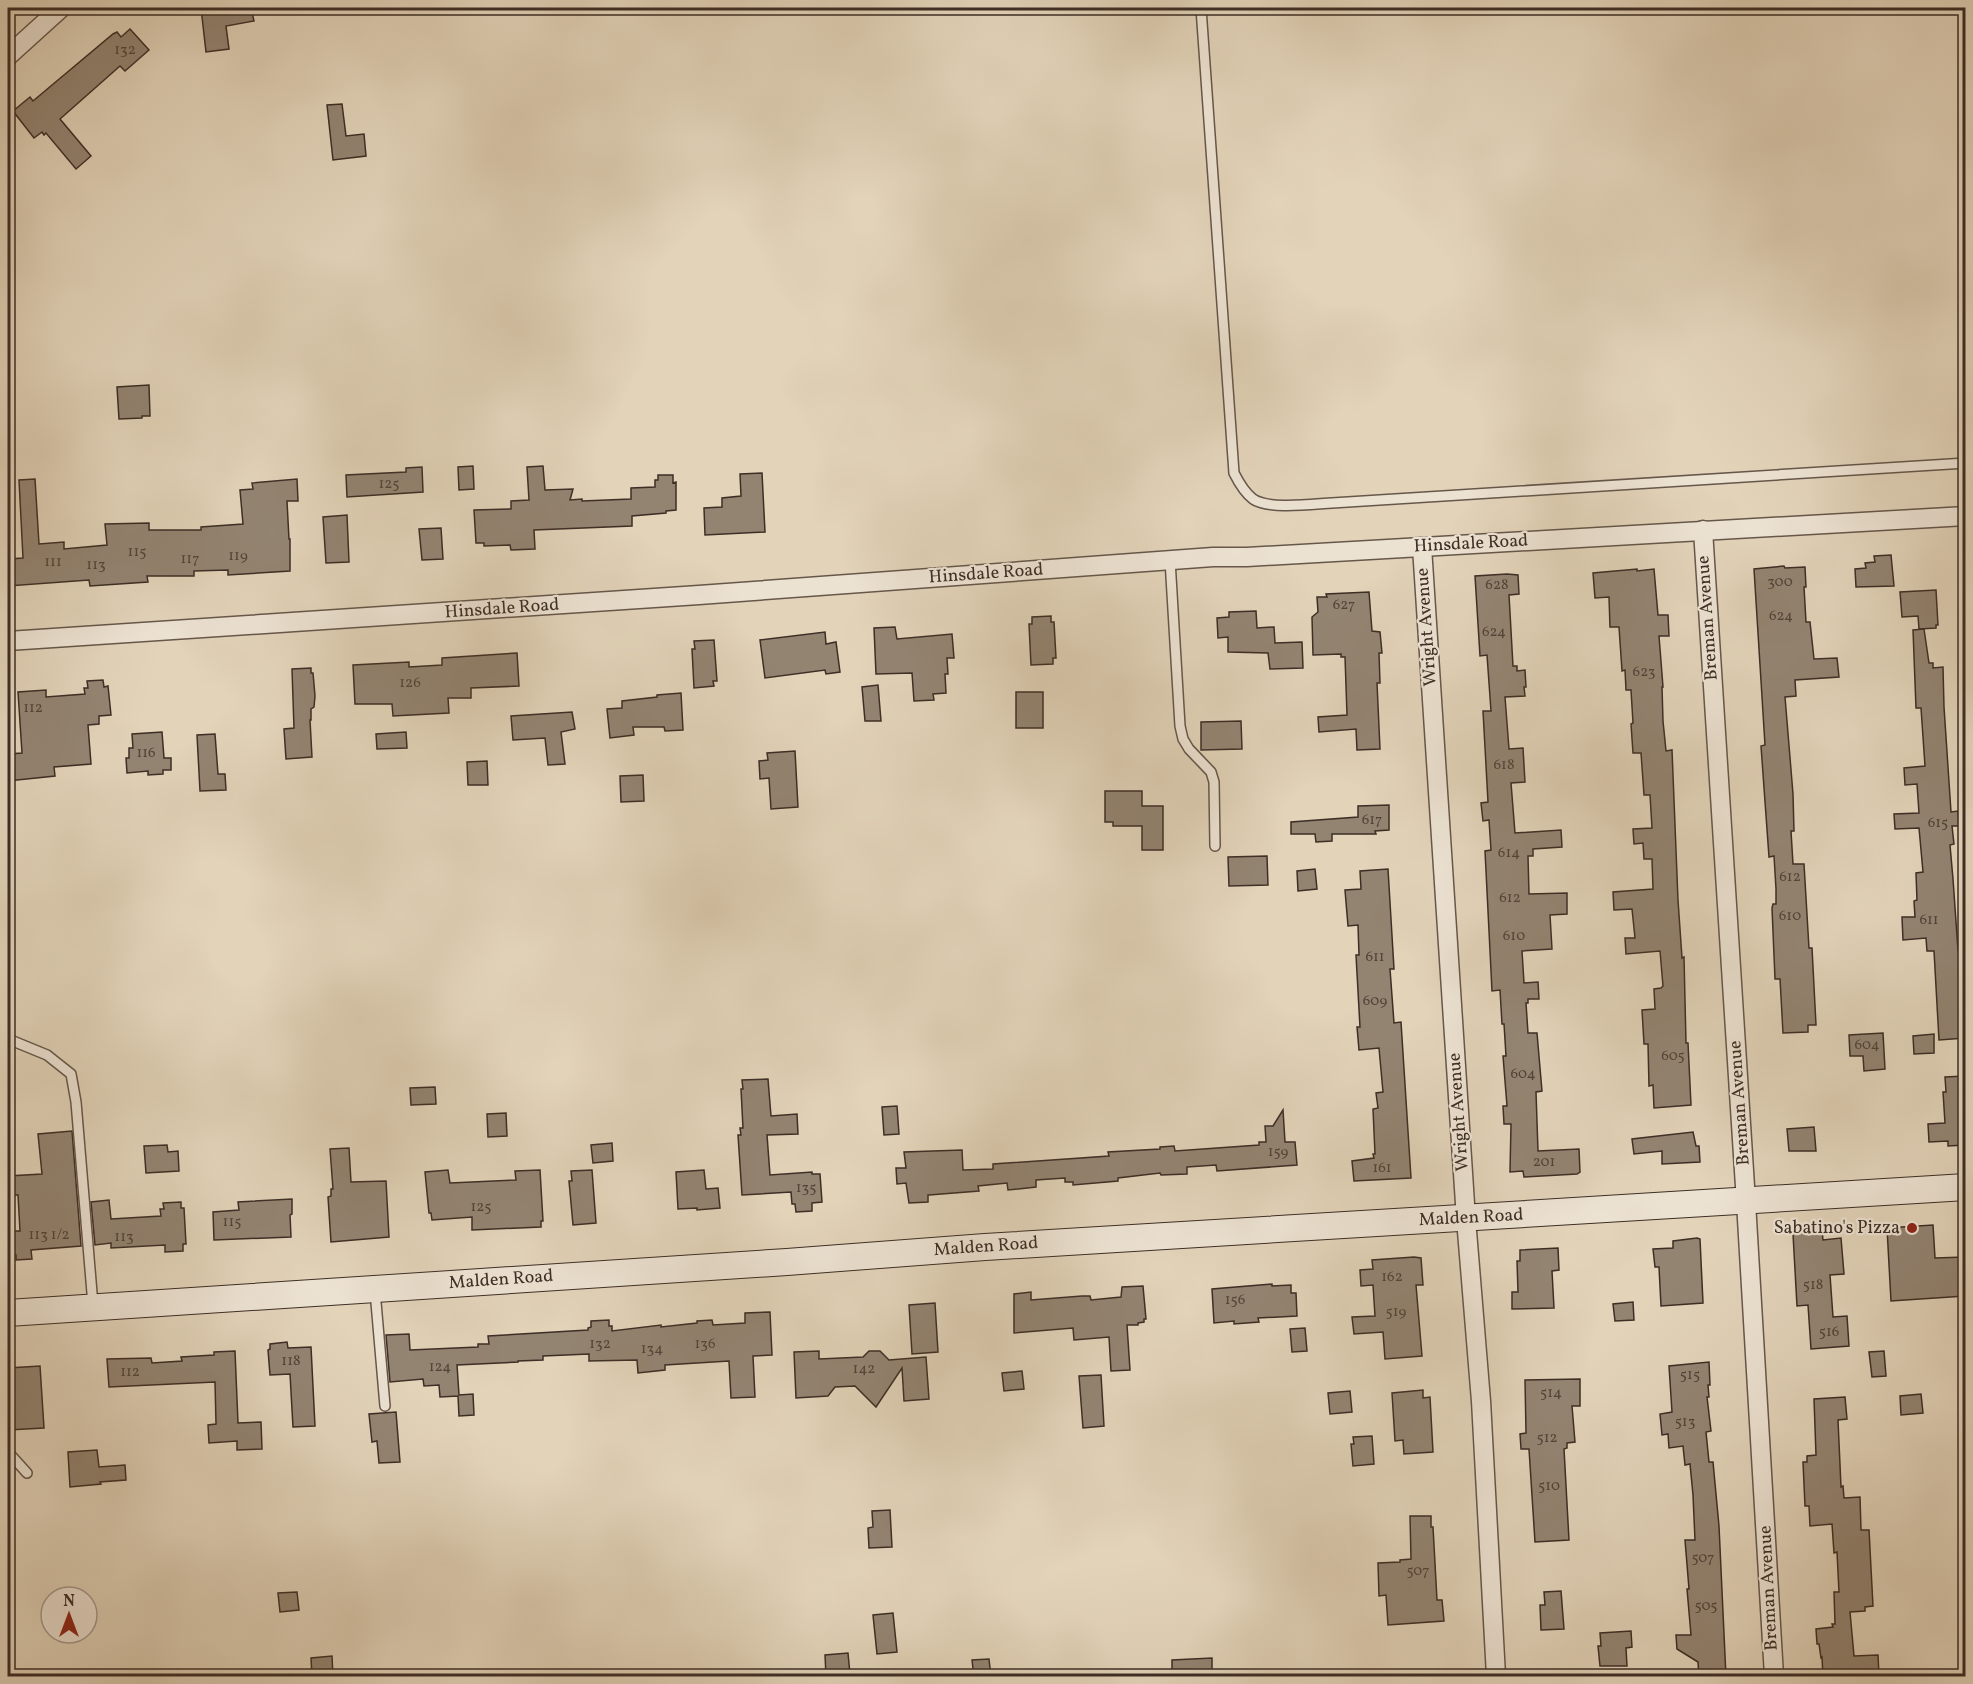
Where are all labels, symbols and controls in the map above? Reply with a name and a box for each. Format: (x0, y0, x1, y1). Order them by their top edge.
house number: 132 (114, 40, 136, 61)
house number: 125 (378, 474, 400, 495)
street label: Hinsdale Road (1413, 529, 1529, 559)
house number: 115 (128, 542, 146, 563)
house number: 119 (228, 546, 248, 567)
house number: 117 (181, 549, 199, 570)
house number: 111 (44, 552, 62, 573)
house number: 113 (86, 555, 106, 576)
street label: Breman Avenue (1691, 555, 1725, 681)
street label: Hinsdale Road (928, 558, 1044, 590)
street label: Wright Avenue (1410, 567, 1444, 687)
house number: 300 (1767, 572, 1793, 593)
house number: 628 (1485, 575, 1509, 596)
street label: Hinsdale Road (444, 593, 560, 625)
house number: 627 (1333, 595, 1355, 616)
house number: 624 (1769, 606, 1793, 627)
house number: 624 (1482, 622, 1506, 643)
house number: 623 (1633, 662, 1655, 683)
house number: 126 (399, 673, 421, 694)
house number: 112 (23, 698, 43, 719)
house number: 116 (136, 743, 156, 764)
house number: 618 (1493, 755, 1515, 776)
house number: 617 (1362, 810, 1382, 831)
house number: 615 (1928, 813, 1948, 834)
house number: 614 (1498, 843, 1520, 864)
house number: 612 (1779, 867, 1801, 888)
house number: 612 (1499, 888, 1521, 909)
house number: 610 (1779, 906, 1801, 927)
house number: 611 (1919, 910, 1939, 931)
house number: 610 (1503, 926, 1525, 947)
house number: 611 (1365, 947, 1385, 968)
house number: 609 (1363, 991, 1387, 1012)
house number: 604 (1854, 1035, 1880, 1056)
street label: Breman Avenue (1723, 1040, 1757, 1166)
house number: 605 (1661, 1046, 1685, 1067)
street label: Wright Avenue (1442, 1052, 1476, 1172)
house number: 604 (1510, 1064, 1536, 1085)
house number: 159 (1268, 1142, 1288, 1163)
house number: 201 (1533, 1152, 1555, 1173)
house number: 161 (1372, 1158, 1392, 1179)
house number: 135 (796, 1178, 816, 1199)
house number: 125 (470, 1197, 492, 1218)
street label: Malden Road (1418, 1203, 1524, 1233)
house number: 115 (223, 1212, 241, 1233)
place label: Sabatino's Pizza (1774, 1216, 1900, 1241)
marker: Sabatino's Pizza (1905, 1221, 1919, 1235)
house number: 113 1/2 (29, 1225, 69, 1246)
house number: 113 (114, 1227, 134, 1248)
street label: Malden Road (933, 1231, 1039, 1263)
street label: Malden Road (448, 1264, 554, 1296)
house number: 162 (1381, 1267, 1403, 1288)
house number: 518 (1803, 1275, 1823, 1296)
house number: 156 (1225, 1290, 1245, 1311)
house number: 519 (1386, 1302, 1407, 1323)
house number: 516 (1819, 1322, 1839, 1343)
house number: 132 (589, 1334, 611, 1355)
house number: 136 (694, 1334, 716, 1355)
house number: 134 (641, 1339, 663, 1360)
house number: 118 (281, 1351, 301, 1372)
house number: 124 (429, 1357, 451, 1378)
house number: 142 (853, 1359, 875, 1380)
house number: 112 (120, 1362, 140, 1383)
house number: 515 (1680, 1365, 1700, 1386)
house number: 514 (1540, 1383, 1562, 1404)
house number: 513 (1675, 1412, 1695, 1433)
house number: 512 (1536, 1428, 1558, 1449)
house number: 510 (1538, 1476, 1560, 1497)
street label: Breman Avenue (1753, 1525, 1785, 1651)
house number: 507 (1691, 1548, 1715, 1569)
house number: 507 (1406, 1561, 1430, 1582)
north arrow (39, 1585, 99, 1645)
text: N (63, 1591, 75, 1613)
house number: 505 (1695, 1596, 1718, 1617)

